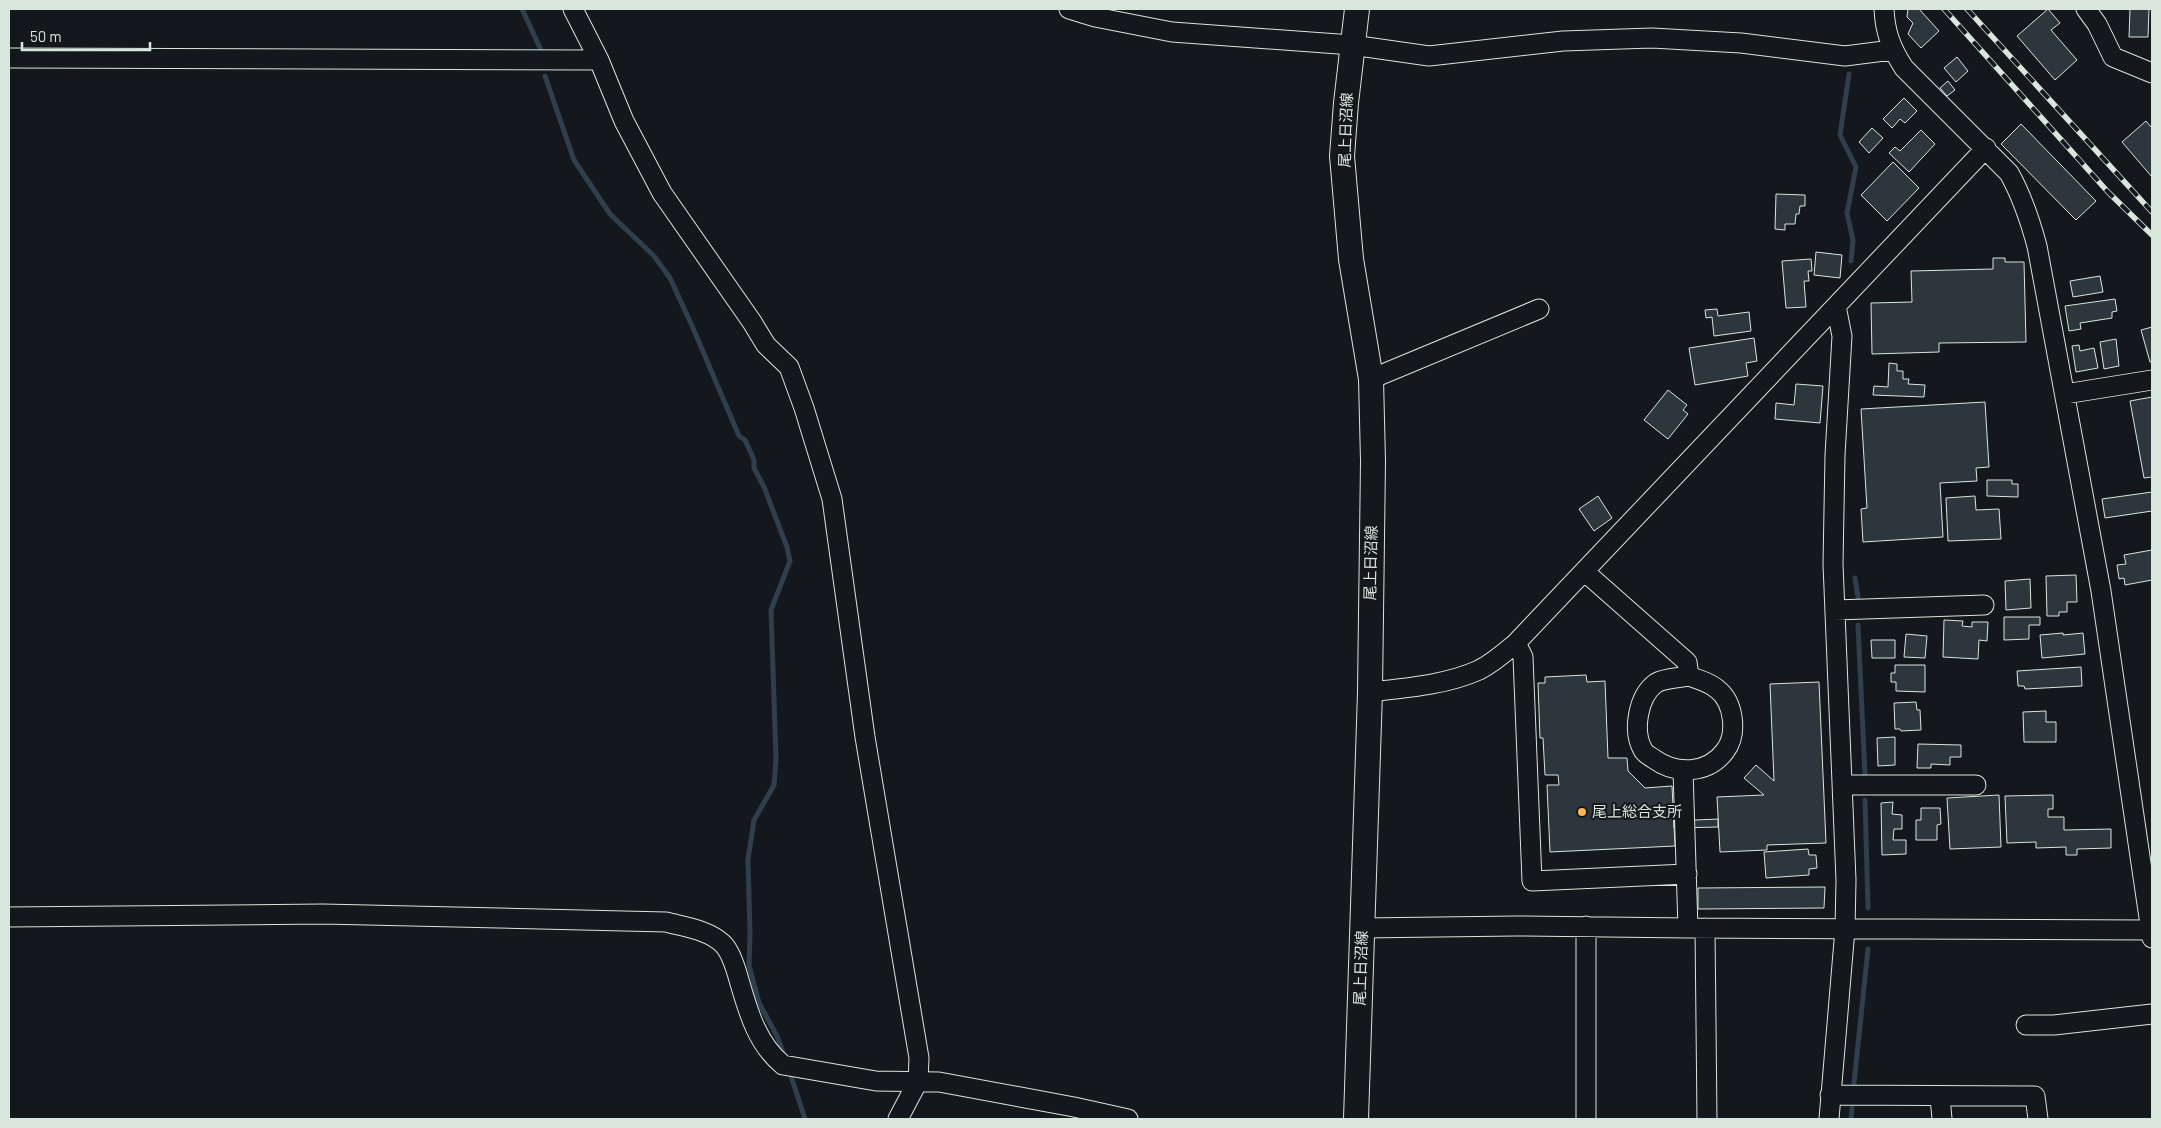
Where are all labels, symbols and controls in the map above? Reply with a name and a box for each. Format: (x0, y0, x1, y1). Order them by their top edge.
scale bar (22, 20, 150, 52)
text: 50 m (30, 27, 62, 45)
street label: 尾上日沼線 (1335, 92, 1355, 168)
street label: 尾上日沼線 (1360, 525, 1380, 601)
place label: 尾上総合支所 (1592, 802, 1682, 820)
marker: 尾上総合支所 (1576, 806, 1588, 818)
street label: 尾上日沼線 (1350, 930, 1370, 1006)

